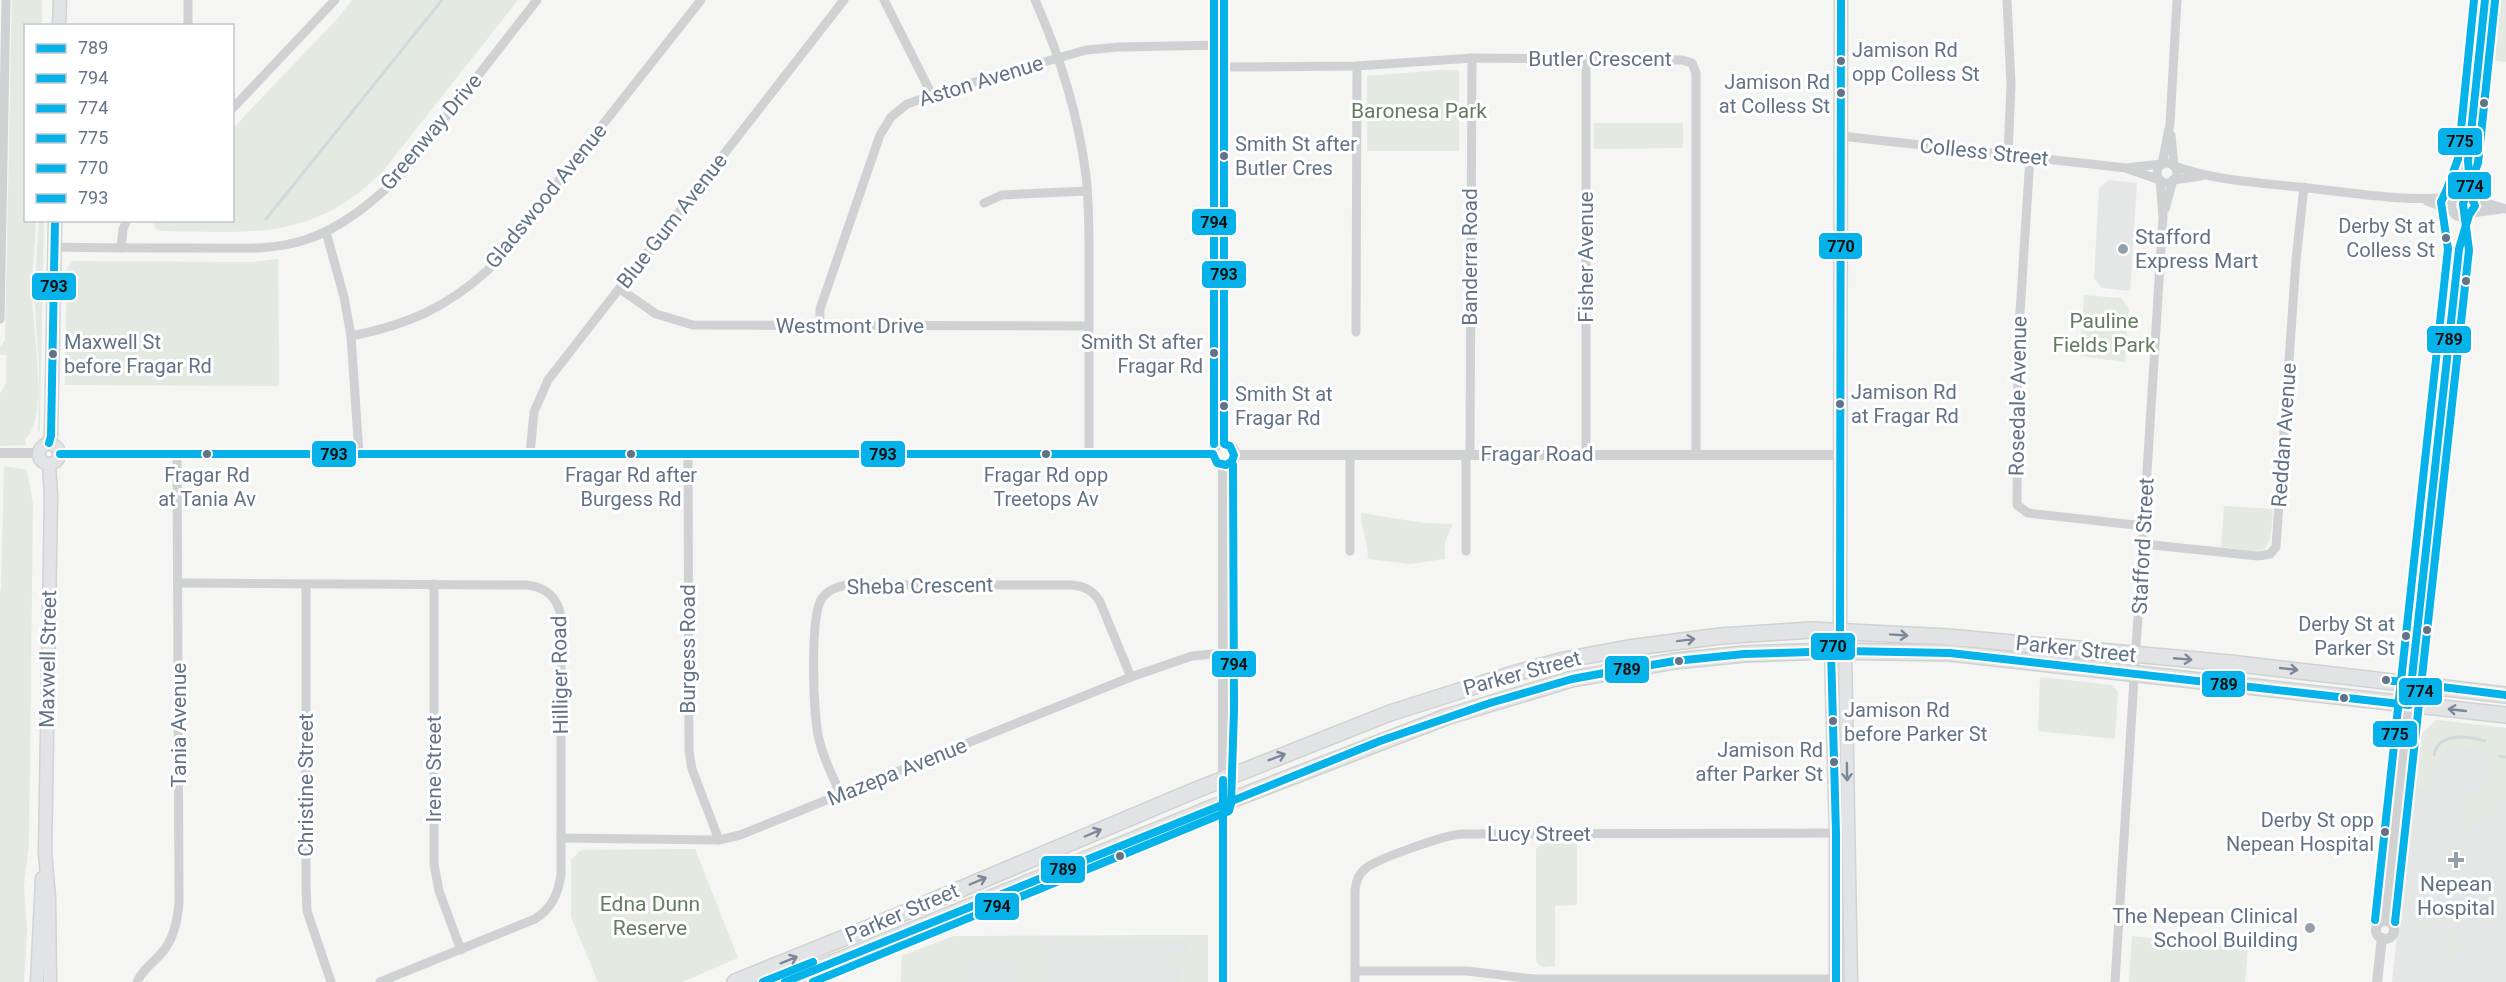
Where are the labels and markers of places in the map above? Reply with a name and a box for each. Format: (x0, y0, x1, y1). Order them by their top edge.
place label: Jamison Rd opp Colless St (1852, 38, 1980, 86)
marker: Jamison Rd opp Colless St (1835, 55, 1847, 67)
place label: Jamison Rd at Colless St (1719, 70, 1830, 118)
marker: Jamison Rd at Colless St (1835, 87, 1847, 99)
unlabelled marker (2478, 97, 2490, 109)
place label: Smith St after Butler Cres (1235, 132, 1357, 180)
marker: Smith St after Butler Cres (1218, 150, 1230, 162)
place label: Derby St at Colless St (2338, 214, 2435, 262)
place label: Stafford Express Mart (2135, 225, 2258, 273)
marker: Derby St at Colless St (2440, 232, 2452, 244)
marker: Stafford Express Mart (2116, 242, 2130, 256)
unlabelled marker (2460, 275, 2472, 287)
place label: Maxwell St before Fragar Rd (64, 330, 212, 378)
place label: Smith St after Fragar Rd (1081, 330, 1203, 378)
marker: Smith St after Fragar Rd (1208, 347, 1220, 359)
marker: Maxwell St before Fragar Rd (47, 348, 59, 360)
place label: Jamison Rd at Fragar Rd (1851, 380, 1959, 428)
place label: Smith St at Fragar Rd (1235, 382, 1333, 430)
marker: Jamison Rd at Fragar Rd (1834, 398, 1846, 410)
marker: Smith St at Fragar Rd (1218, 400, 1230, 412)
marker: Fragar Rd at Tania Av (201, 448, 213, 460)
marker: Fragar Rd after Burgess Rd (625, 448, 637, 460)
marker: Fragar Rd opp Treetops Av (1040, 448, 1052, 460)
place label: Fragar Rd at Tania Av (158, 463, 256, 511)
place label: Fragar Rd after Burgess Rd (565, 463, 697, 511)
place label: Fragar Rd opp Treetops Av (984, 463, 1108, 511)
place label: Derby St at Parker St (2298, 612, 2395, 660)
unlabelled marker (2421, 624, 2433, 636)
marker: Derby St at Parker St (2400, 630, 2412, 642)
unlabelled marker (1673, 655, 1685, 667)
unlabelled marker (2380, 674, 2392, 686)
unlabelled marker (2338, 692, 2350, 704)
place label: Jamison Rd before Parker St (1844, 698, 1987, 746)
marker: Jamison Rd before Parker St (1827, 715, 1839, 727)
place label: Jamison Rd after Parker St (1695, 738, 1823, 786)
marker: Jamison Rd after Parker St (1828, 756, 1840, 768)
place label: Derby St opp Nepean Hospital (2226, 808, 2374, 856)
marker: Derby St opp Nepean Hospital (2379, 826, 2391, 838)
unlabelled marker (1114, 850, 1126, 862)
marker: Nepean Hospital (2447, 851, 2465, 869)
place label: Nepean Hospital (2417, 872, 2495, 920)
place label: The Nepean Clinical School Building (2112, 904, 2298, 952)
marker: The Nepean Clinical School Building (2303, 921, 2317, 935)

